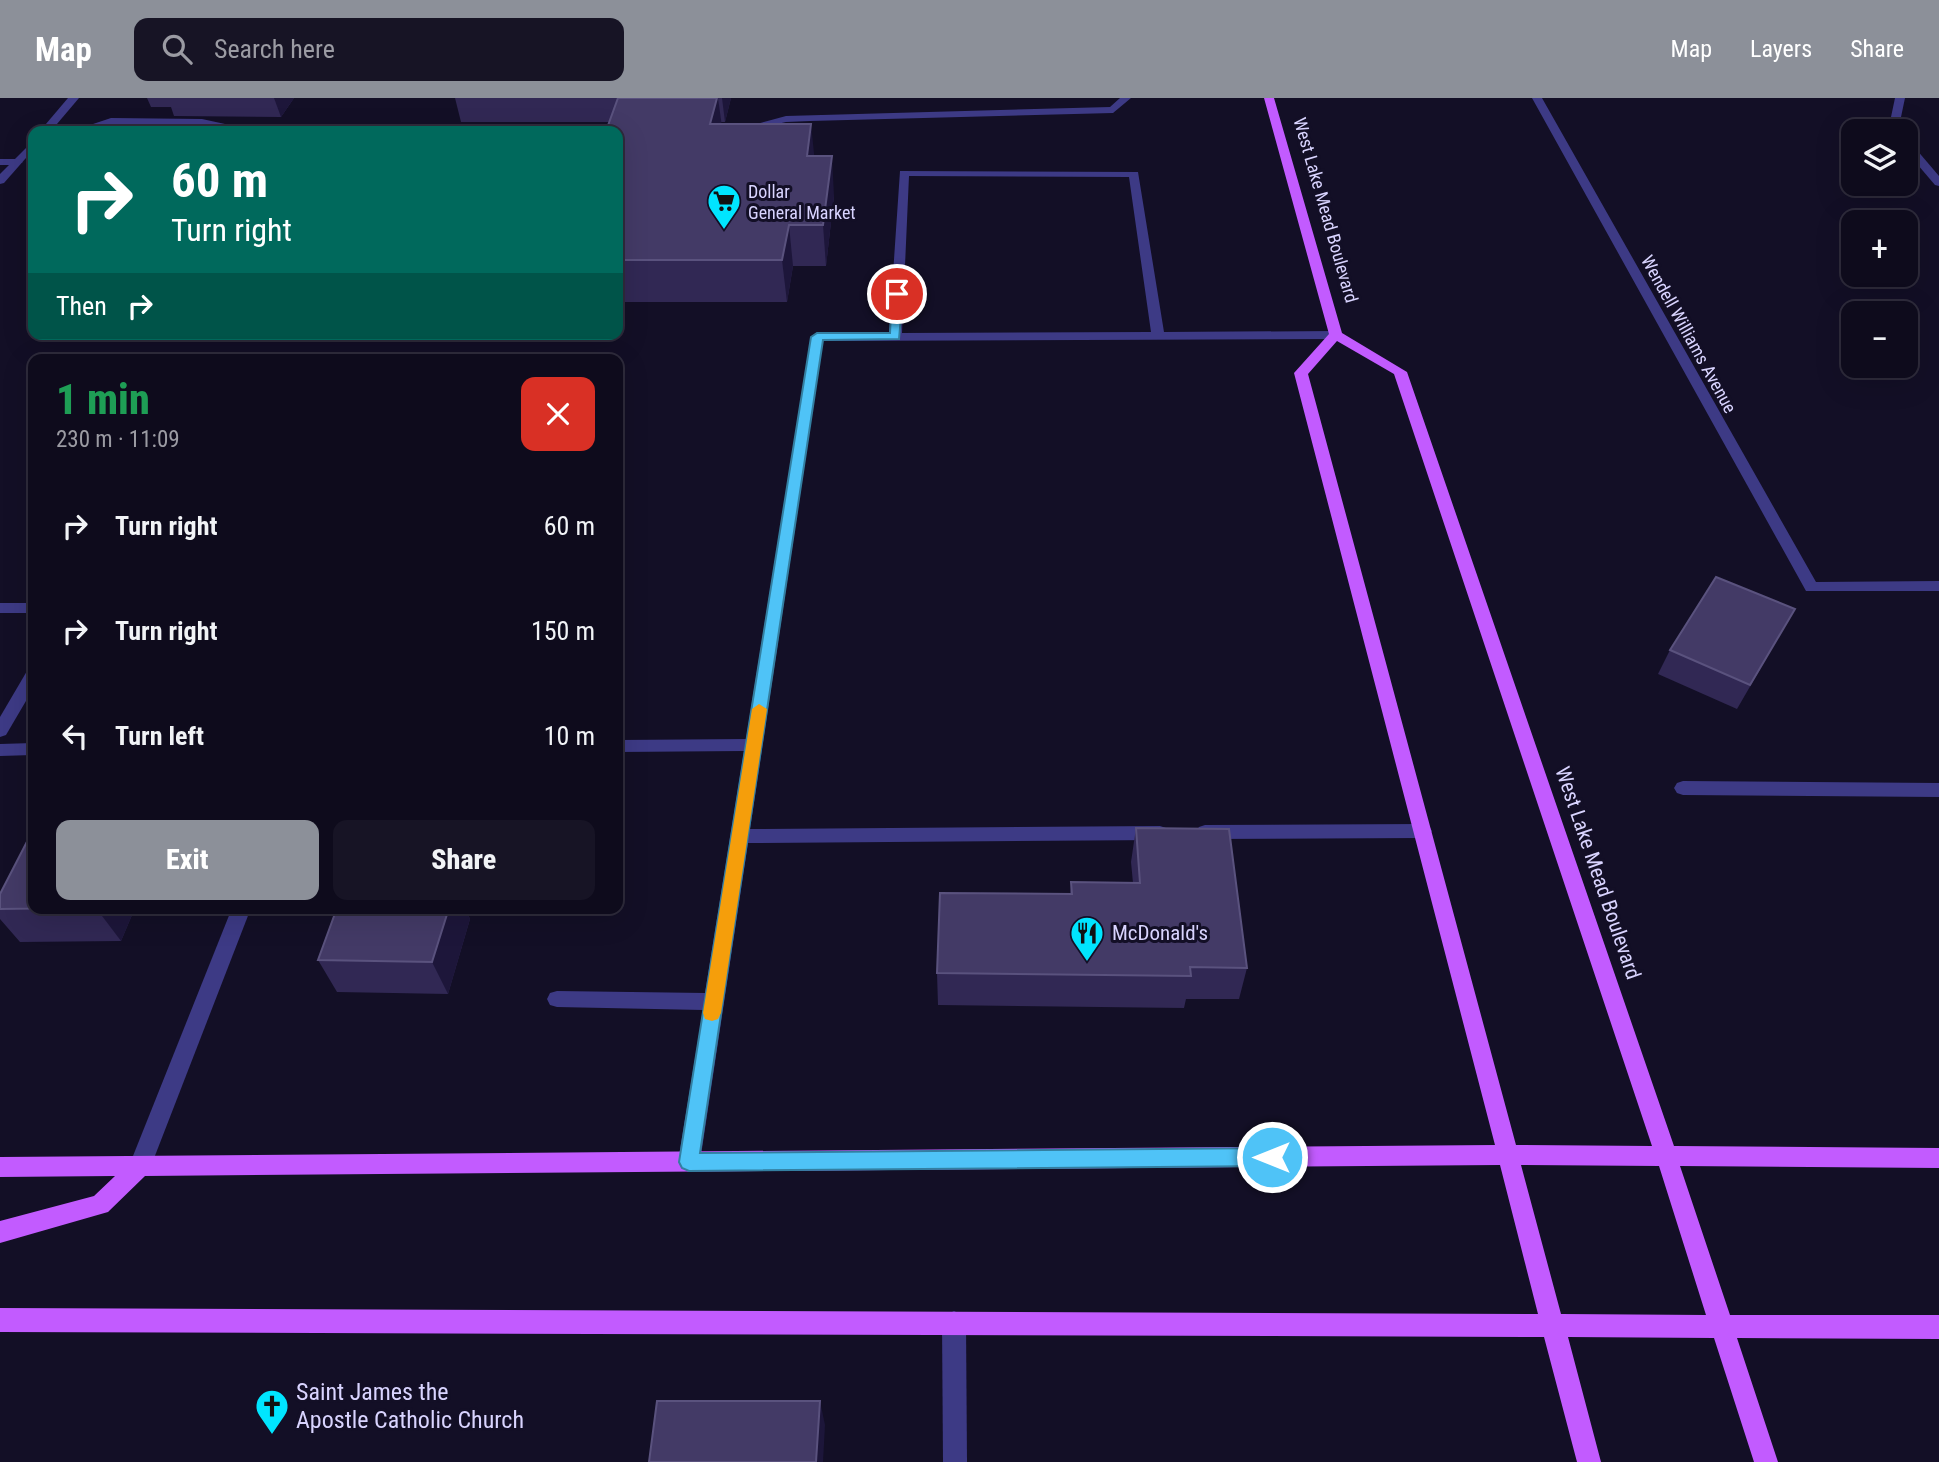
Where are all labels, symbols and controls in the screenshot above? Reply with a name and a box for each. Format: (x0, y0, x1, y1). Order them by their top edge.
search box (134, 18, 624, 81)
text: Map (35, 30, 92, 69)
icon: search (158, 30, 196, 68)
text: Search here (214, 34, 335, 64)
text: Map (1671, 35, 1712, 63)
text: Layers (1750, 35, 1812, 63)
text: Share (1850, 35, 1904, 63)
street label: West Lake Mead Boulevard (1290, 115, 1362, 305)
map controls (1841, 119, 1918, 378)
button: layers (1841, 119, 1918, 196)
text: 60 m (171, 152, 268, 209)
icon: right (56, 154, 147, 245)
place label: Dollar General Market (748, 181, 856, 223)
supermarket icon: Dollar General Market (705, 182, 743, 231)
button: + (1841, 210, 1918, 287)
text: Turn right (171, 211, 292, 249)
street label: Wendell Williams Avenue (1637, 252, 1741, 416)
pin (867, 264, 927, 324)
icon: arrive (878, 275, 916, 313)
icon: right (121, 287, 159, 325)
text: Then (56, 291, 107, 321)
button: − (1841, 301, 1918, 378)
text: 1 min (56, 375, 150, 424)
button: close (521, 377, 595, 451)
text: 230 m · 11:09 (56, 426, 180, 453)
icon: right (56, 507, 94, 545)
text: Turn right (115, 511, 217, 541)
text: 60 m (544, 511, 595, 541)
icon: right (56, 612, 94, 650)
text: Turn right (115, 616, 217, 646)
text: 150 m (531, 616, 595, 646)
icon: left (56, 717, 94, 755)
text: Turn left (115, 721, 204, 751)
text: 10 m (544, 721, 595, 751)
street label: West Lake Mead Boulevard (1550, 764, 1646, 982)
button: Exit (56, 820, 319, 900)
button: Share (333, 820, 595, 900)
restaurant icon: McDonald's (1068, 914, 1106, 963)
place label: McDonald's (1112, 921, 1208, 945)
position arrow (1235, 1120, 1309, 1194)
place label: Saint James the Apostle Catholic Church (296, 1378, 524, 1434)
church icon: Saint James the Apostle Catholic Church (253, 1387, 291, 1436)

